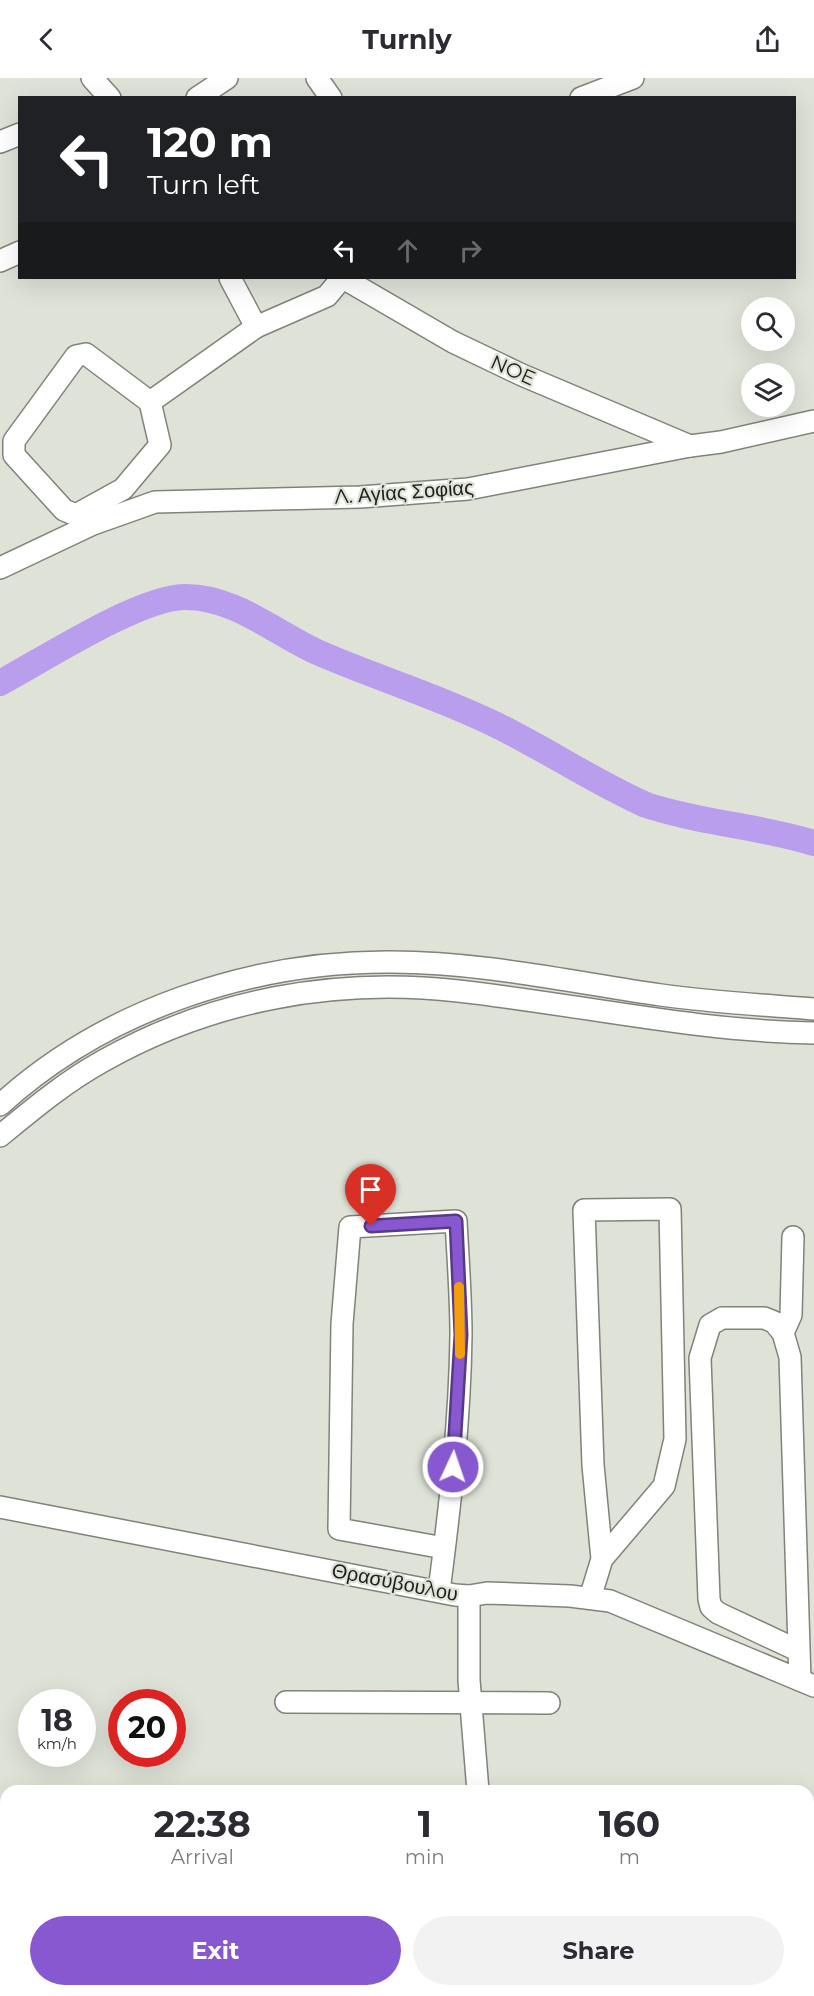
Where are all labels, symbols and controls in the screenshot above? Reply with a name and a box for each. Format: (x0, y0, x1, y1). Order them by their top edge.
icon: back (30, 23, 63, 56)
text: Turnly (362, 23, 452, 56)
icon: share (751, 23, 784, 56)
text: 120 m (147, 116, 273, 168)
icon: left (48, 120, 126, 198)
text: Turn left (147, 168, 260, 201)
icon: left (328, 234, 361, 267)
icon: ahead (391, 234, 424, 267)
icon: right (454, 234, 487, 267)
map controls (741, 297, 795, 417)
button: search (741, 297, 795, 351)
street label: NOE (487, 350, 539, 390)
button: layers (741, 363, 795, 417)
street label: Λ. Αγίας Σοφίας (334, 475, 475, 509)
pin (345, 1164, 396, 1226)
icon: arrive (354, 1173, 387, 1206)
position arrow (421, 1435, 485, 1499)
street label: Θρασύβουλου (330, 1558, 460, 1606)
speed limit sign: 20 (108, 1689, 186, 1767)
text: 18 (41, 1702, 73, 1739)
text: km/h (37, 1734, 77, 1753)
text: 22:38 (154, 1802, 251, 1846)
text: 1 (418, 1802, 432, 1846)
text: 160 (599, 1802, 660, 1846)
text: Arrival (171, 1845, 234, 1869)
text: min (405, 1845, 445, 1869)
text: m (619, 1845, 640, 1869)
button: Exit (30, 1916, 401, 1985)
button: Share (413, 1916, 784, 1985)

